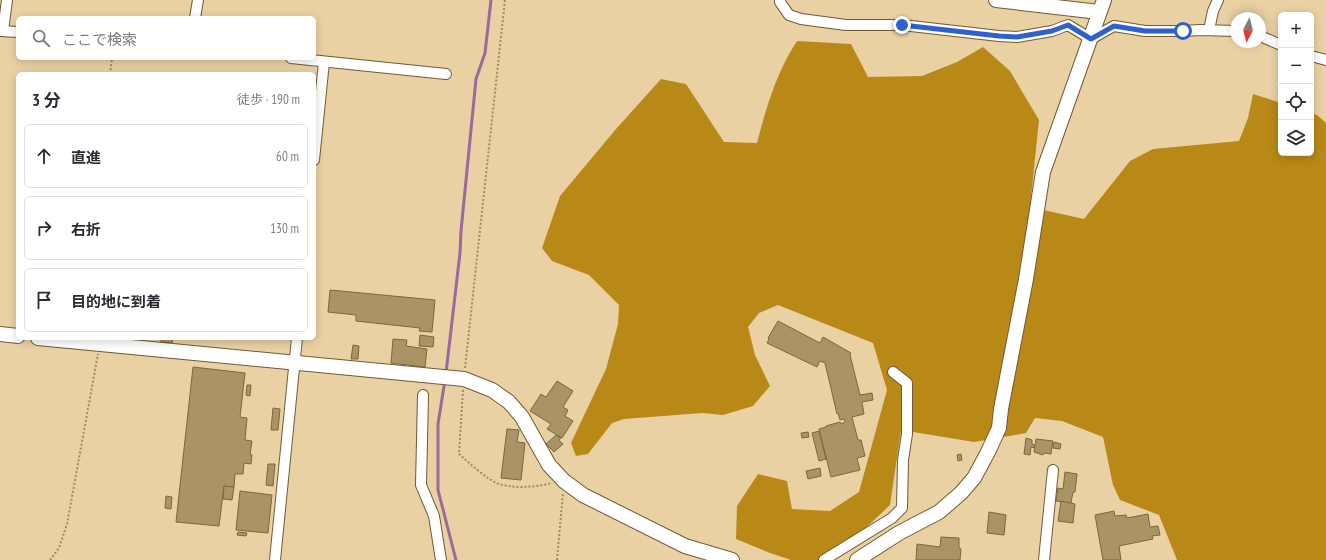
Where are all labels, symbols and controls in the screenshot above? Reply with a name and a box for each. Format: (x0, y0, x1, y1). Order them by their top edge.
north arrow (1230, 12, 1266, 48)
map controls (1278, 12, 1314, 156)
button: + (1278, 12, 1314, 48)
search box (16, 16, 316, 60)
route end (893, 16, 911, 34)
route start (1174, 22, 1192, 40)
icon: search (30, 27, 52, 49)
text: ここで検索 (62, 30, 137, 49)
button: − (1278, 48, 1314, 84)
button: locate (1278, 84, 1314, 120)
text: 3 分 (32, 89, 61, 111)
text: 徒歩 · 190 m (237, 91, 300, 108)
button: layers (1278, 120, 1314, 156)
icon: ahead (33, 145, 55, 167)
text: 直進 (71, 148, 101, 167)
text: 60 m (276, 148, 299, 165)
icon: right (33, 217, 55, 239)
text: 右折 (71, 220, 101, 239)
text: 130 m (270, 220, 299, 237)
icon: arrive (33, 289, 55, 311)
text: 目的地に到着 (71, 292, 161, 311)

